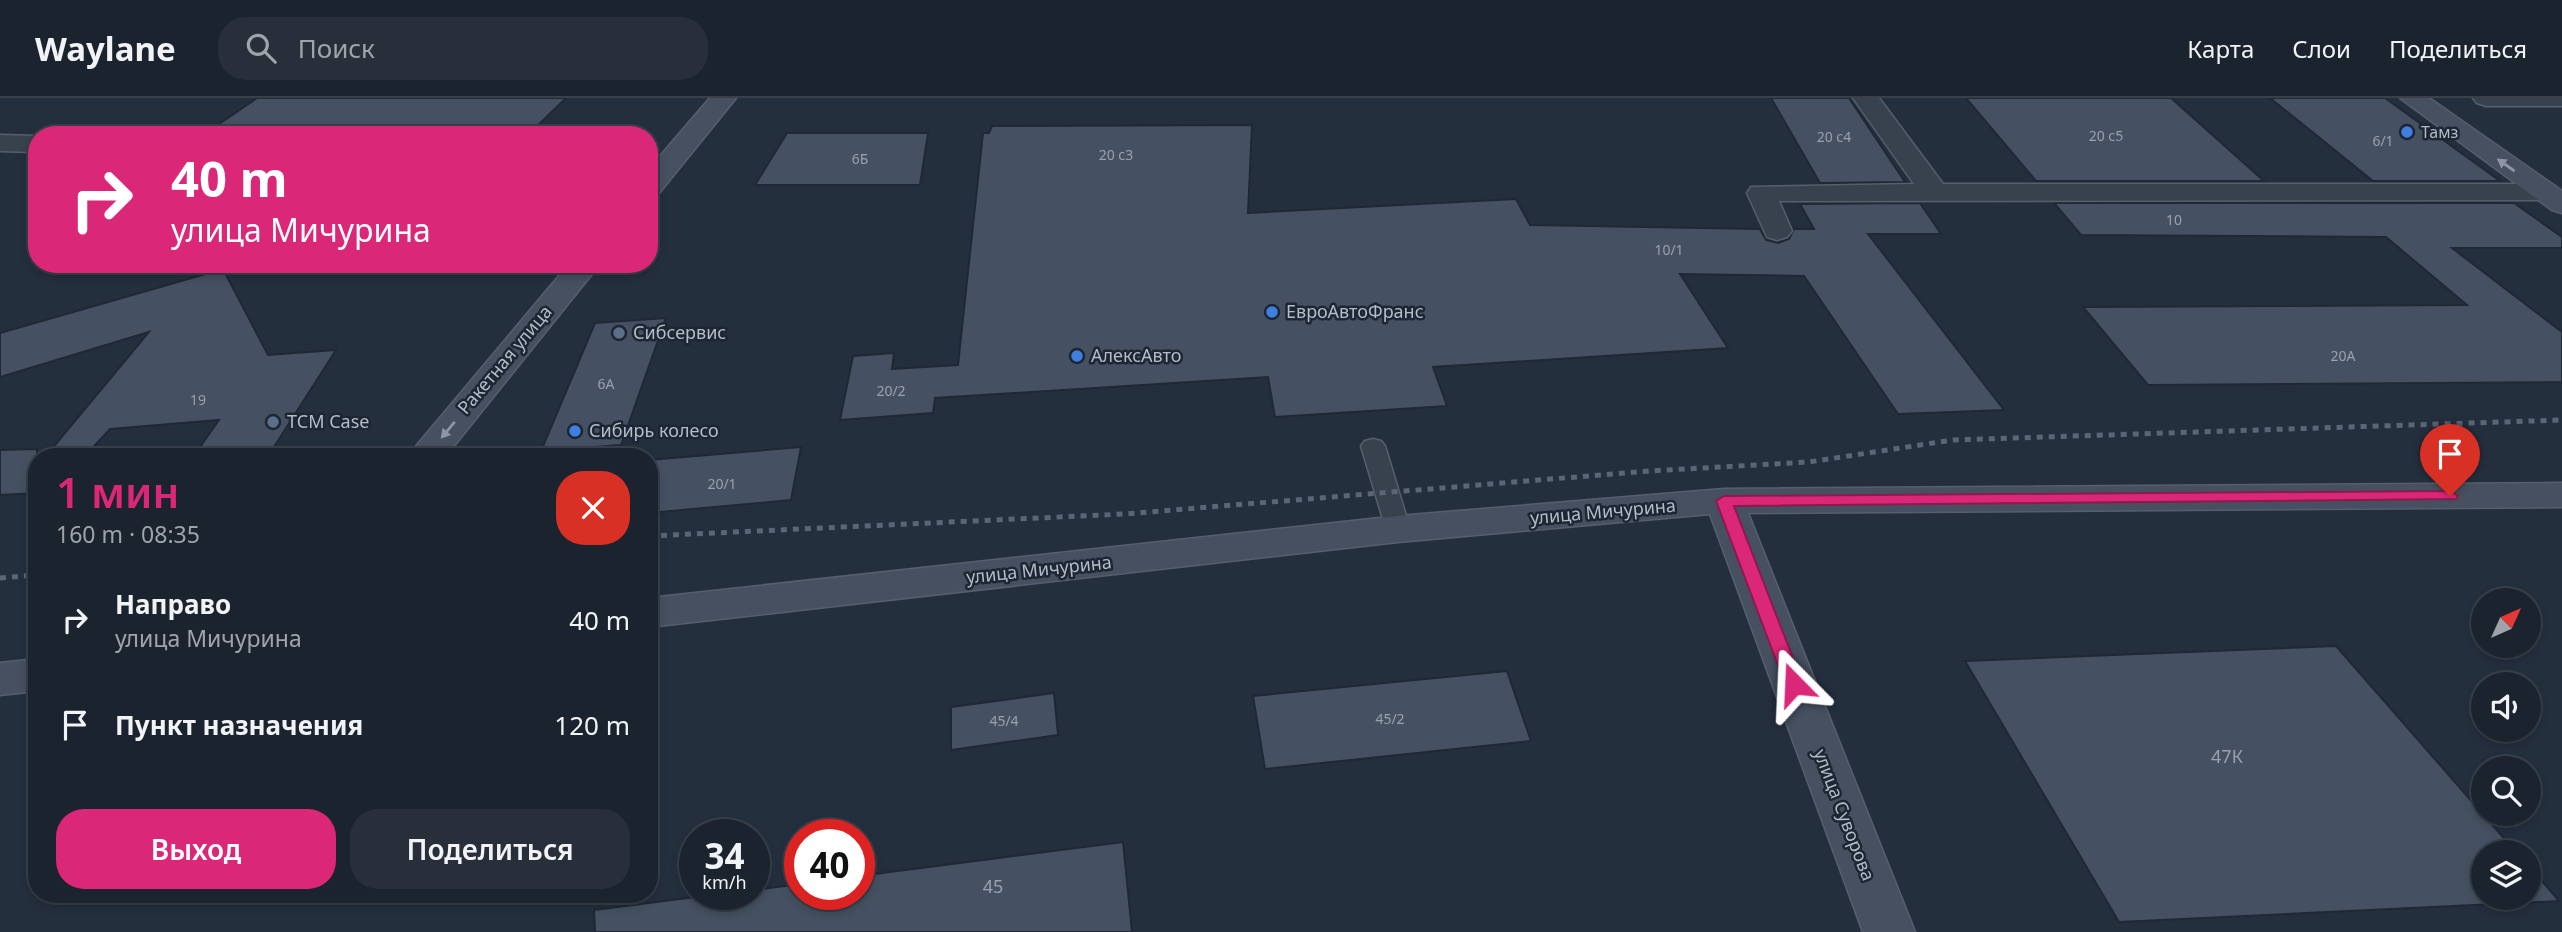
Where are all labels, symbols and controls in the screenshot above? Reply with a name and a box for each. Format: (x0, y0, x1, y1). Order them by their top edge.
search box (218, 17, 708, 80)
text: Waylane (35, 26, 176, 71)
icon: search (242, 29, 280, 67)
text: Поиск (298, 30, 375, 66)
text: Карта (2187, 32, 2254, 65)
text: Слои (2292, 32, 2351, 65)
text: Поделиться (2389, 32, 2527, 65)
place label: Тамз (2421, 121, 2458, 143)
marker: Тамз (2399, 124, 2415, 140)
house number: 20 с5 (2089, 126, 2123, 145)
house number: 20 с4 (1817, 127, 1851, 146)
house number: 6/1 (2372, 131, 2394, 150)
text: 40 m (171, 145, 288, 211)
house number: 20 с3 (1099, 145, 1133, 164)
house number: 6Б (852, 149, 868, 168)
icon: right (56, 154, 147, 245)
one-way arrow (2497, 158, 2515, 172)
text: улица Мичурина (171, 208, 431, 251)
house number: 10 (2166, 210, 2182, 229)
house number: 10/1 (1654, 240, 1684, 259)
place label: ЕвроАвтоФранс (1286, 299, 1424, 323)
street label: Ракетная улица (452, 300, 557, 419)
marker: ЕвроАвтоФранс (1264, 304, 1280, 320)
place label: Сибсервис (633, 320, 726, 344)
marker: Сибсервис (611, 325, 627, 341)
place label: АлексАвто (1091, 343, 1181, 367)
house number: 20А (2331, 346, 2356, 365)
marker: АлексАвто (1069, 348, 1085, 364)
house number: 6А (598, 374, 615, 393)
house number: 20/2 (876, 381, 906, 400)
house number: 19 (190, 390, 206, 409)
place label: ТСМ Case (287, 409, 369, 433)
marker: ТСМ Case (265, 414, 281, 430)
place label: Сибирь колесо (589, 418, 719, 442)
one-way arrow (440, 420, 455, 438)
marker: Сибирь колесо (567, 423, 583, 439)
pin (2420, 424, 2480, 496)
icon: arrive (2431, 435, 2469, 473)
text: 1 мин (56, 463, 179, 520)
button: close (556, 471, 630, 545)
house number: 20/1 (707, 474, 737, 493)
street label: улица Мичурина (1529, 493, 1677, 529)
text: 160 m · 08:35 (56, 518, 200, 550)
street label: улица Мичурина (965, 549, 1113, 589)
text: Направо (115, 586, 231, 622)
north arrow (2471, 588, 2541, 658)
map controls (2471, 588, 2541, 910)
icon: right (56, 601, 94, 639)
text: 40 m (569, 602, 630, 638)
text: улица Мичурина (115, 622, 302, 654)
position arrow (1757, 647, 1831, 721)
button: sound (2471, 672, 2541, 742)
icon: arrive (56, 706, 94, 744)
text: Пункт назначения (115, 707, 363, 743)
text: 120 m (554, 707, 630, 743)
house number: 45/2 (1375, 709, 1405, 728)
house number: 45/4 (989, 711, 1019, 730)
house number: 47К (2211, 744, 2244, 768)
street label: улица Суворова (1809, 745, 1881, 884)
button: search (2471, 756, 2541, 826)
button: Выход (56, 809, 336, 889)
button: Поделиться (350, 809, 630, 889)
speed limit sign: 40 (784, 819, 875, 910)
text: 34 (704, 832, 745, 879)
button: layers (2471, 840, 2541, 910)
text: km/h (702, 870, 747, 894)
house number: 45 (983, 874, 1003, 898)

